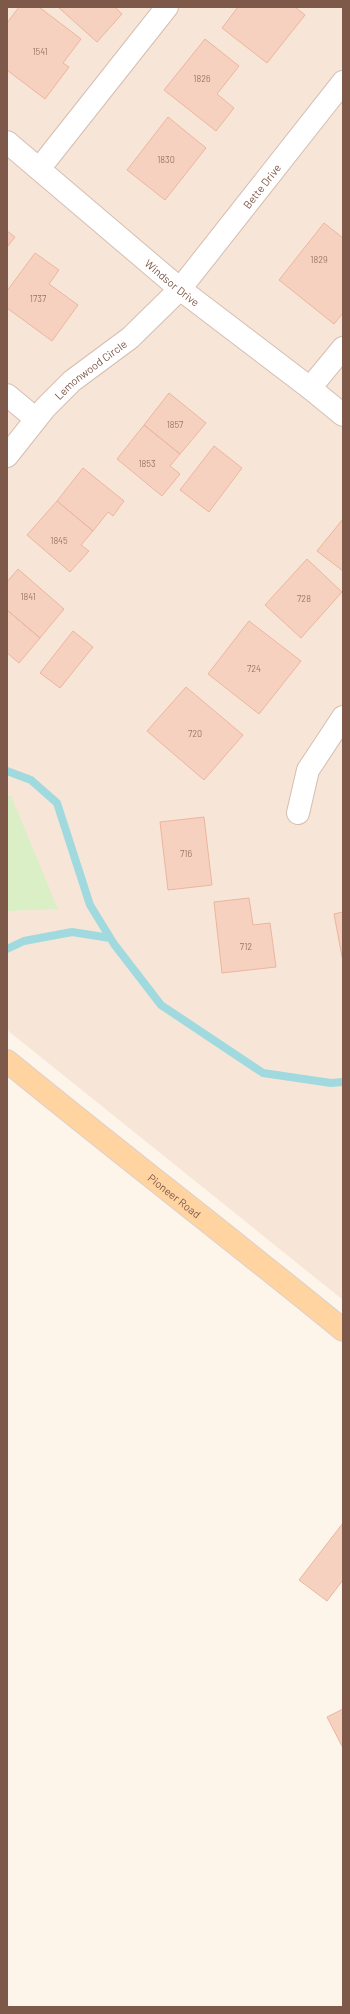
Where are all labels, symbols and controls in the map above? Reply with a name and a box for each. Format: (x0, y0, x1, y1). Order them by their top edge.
house number: 1541 (32, 46, 48, 57)
house number: 1826 (193, 73, 211, 84)
house number: 1830 (157, 154, 175, 165)
street label: Bette Drive (240, 161, 283, 211)
house number: 1829 (310, 254, 328, 265)
street label: Windsor Drive (143, 256, 202, 308)
house number: 1737 (30, 293, 47, 304)
street label: Lemonwood Circle (51, 336, 129, 402)
house number: 1857 (167, 419, 184, 430)
house number: 1853 (138, 458, 156, 469)
house number: 1845 (50, 535, 68, 546)
house number: 1841 (20, 591, 36, 602)
house number: 728 (297, 593, 311, 604)
house number: 724 (247, 663, 261, 674)
house number: 720 (188, 728, 202, 739)
house number: 716 (180, 848, 192, 859)
house number: 712 (240, 941, 252, 952)
street label: Pioneer Road (146, 1171, 204, 1220)

